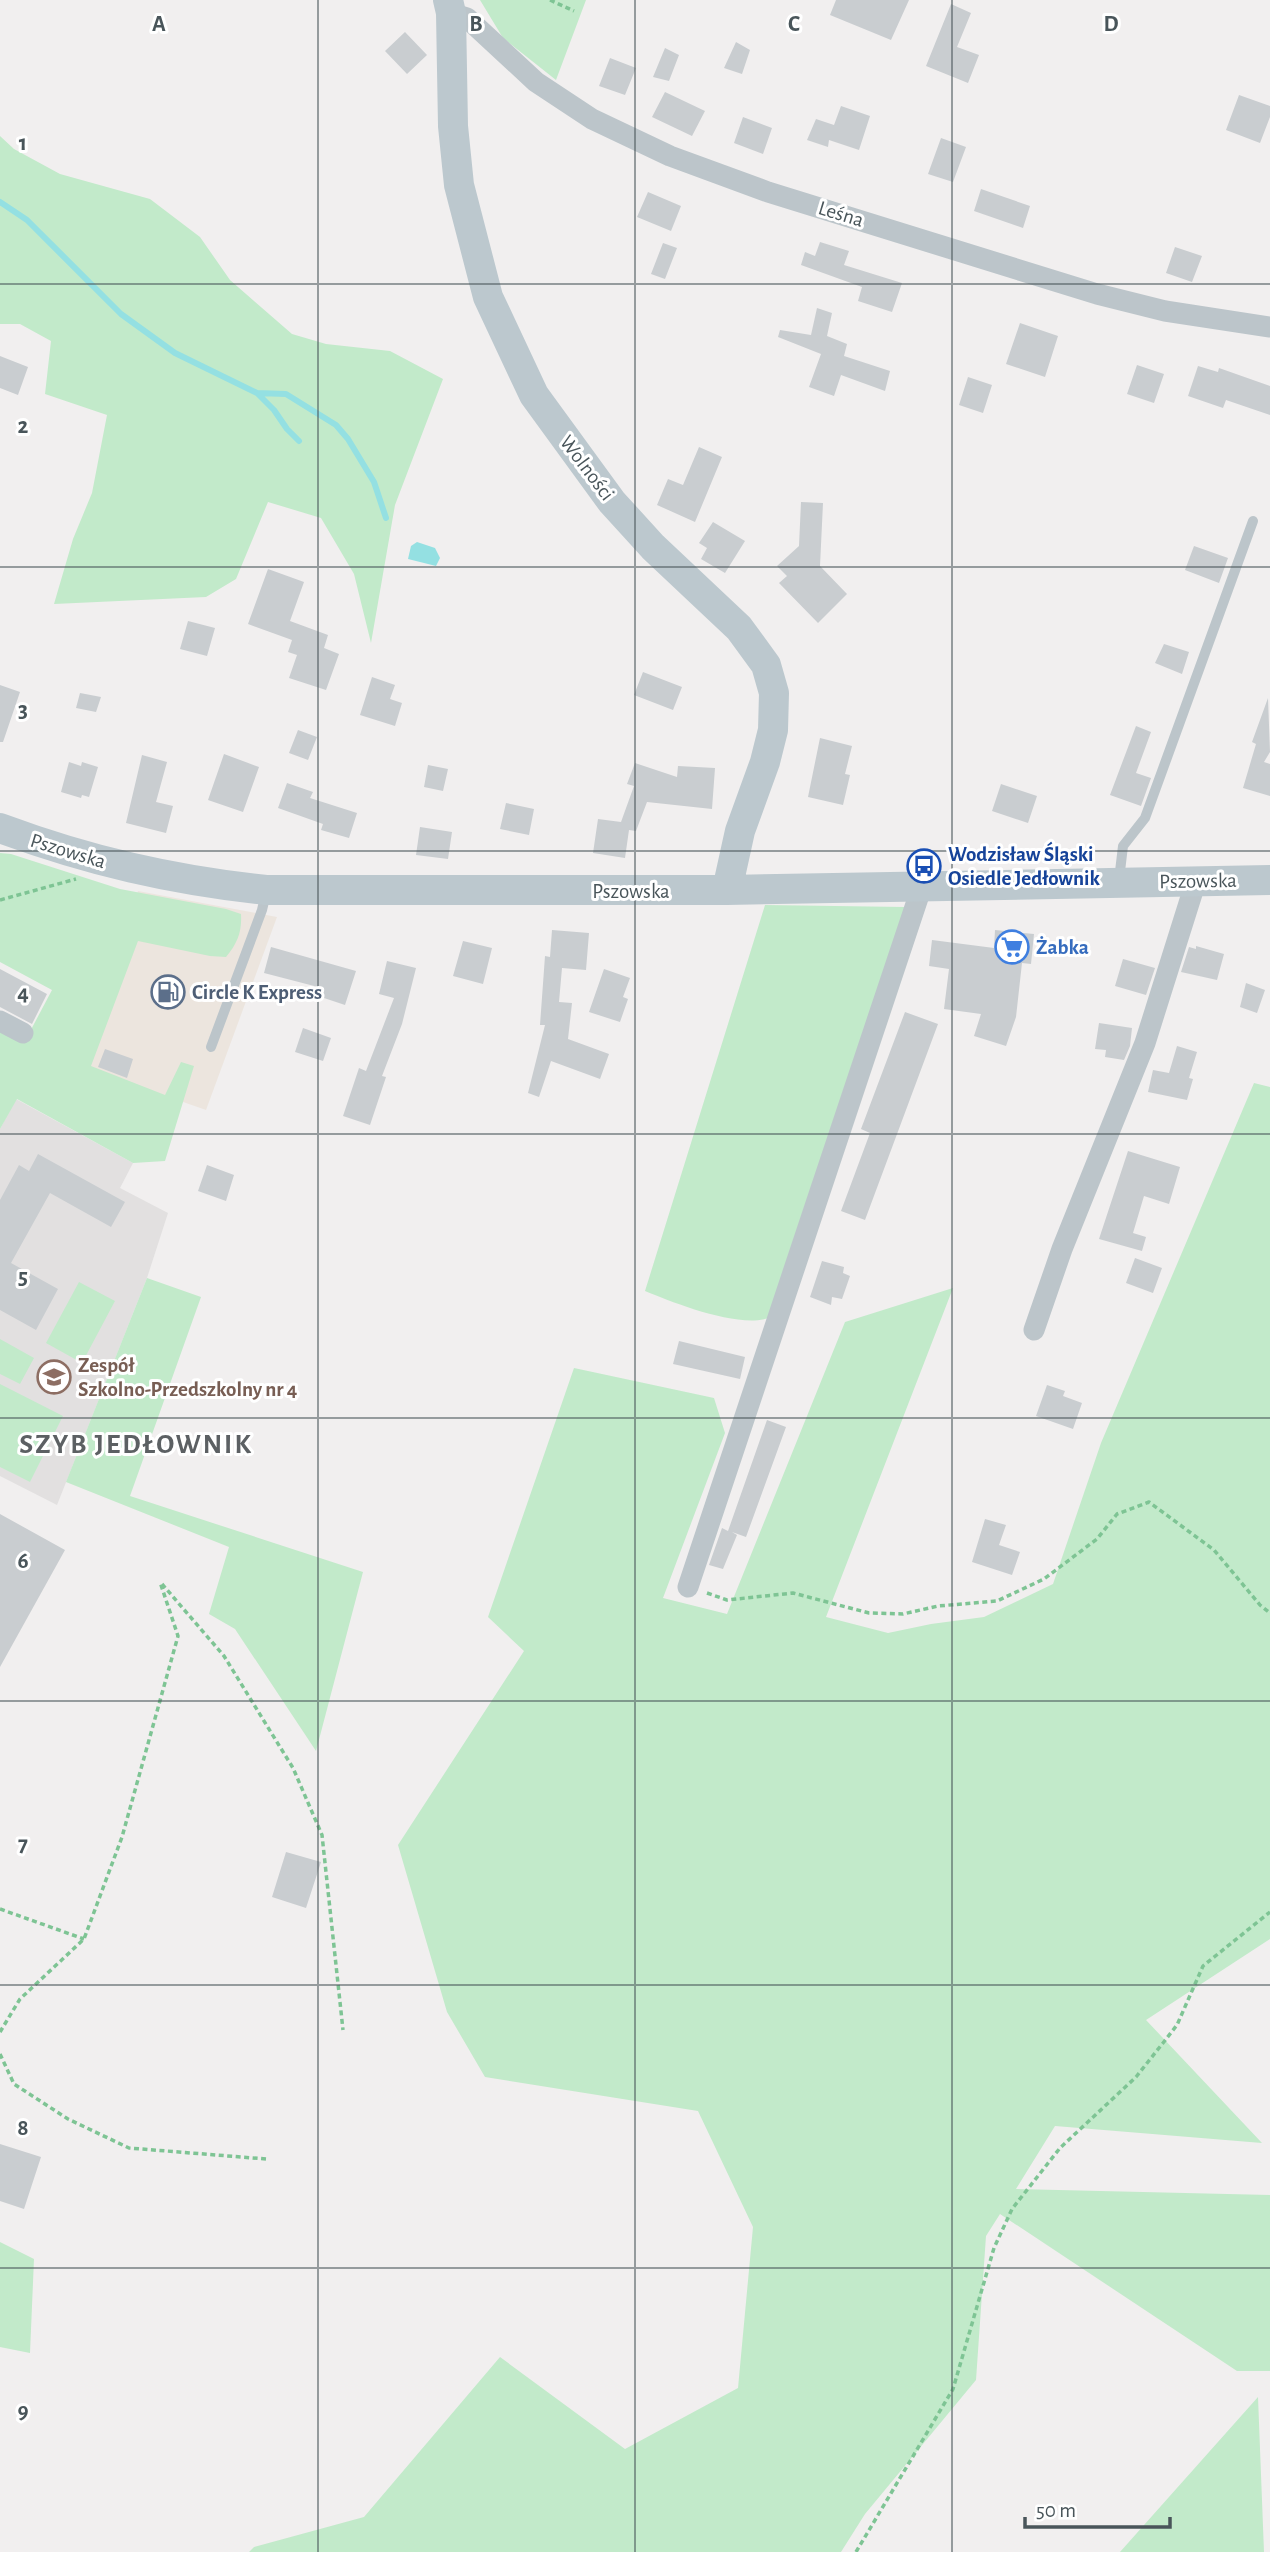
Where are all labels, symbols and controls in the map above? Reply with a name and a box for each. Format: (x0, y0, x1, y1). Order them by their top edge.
text: A (152, 13, 166, 36)
text: B (469, 13, 483, 36)
text: C (788, 13, 800, 36)
text: D (1103, 13, 1119, 36)
text: 1 (19, 132, 27, 155)
street label: Leśna (816, 197, 867, 231)
text: 2 (18, 415, 29, 438)
street label: Wolności (556, 432, 618, 504)
text: 3 (18, 699, 28, 722)
street label: Pszowska (28, 830, 108, 872)
place label: Wodzisław Śląski Osiedle Jedłownik (948, 841, 1101, 889)
bus stop icon: Wodzisław Śląski Osiedle Jedłownik (905, 847, 943, 885)
street label: Pszowska (1159, 870, 1237, 892)
street label: Pszowska (592, 881, 670, 902)
supermarket icon: Żabka (993, 928, 1031, 966)
place label: Żabka (1036, 936, 1089, 958)
fuel station icon: Circle K Express (149, 973, 187, 1011)
text: 4 (17, 982, 29, 1005)
place label: Circle K Express (192, 982, 322, 1003)
text: 5 (18, 1266, 28, 1289)
place label: Zespół Szkolno-Przedszkolny nr 4 (78, 1355, 297, 1400)
school or university icon: Zespół Szkolno-Przedszkolny nr 4 (35, 1358, 73, 1396)
district label: SZYB JEDŁOWNIK (19, 1431, 253, 1459)
text: 6 (17, 1550, 29, 1573)
text: 7 (18, 1833, 28, 1856)
text: 8 (17, 2117, 29, 2140)
text: 9 (17, 2400, 29, 2423)
scale bar (1025, 2486, 1170, 2530)
text: 50 m (1036, 2500, 1076, 2521)

